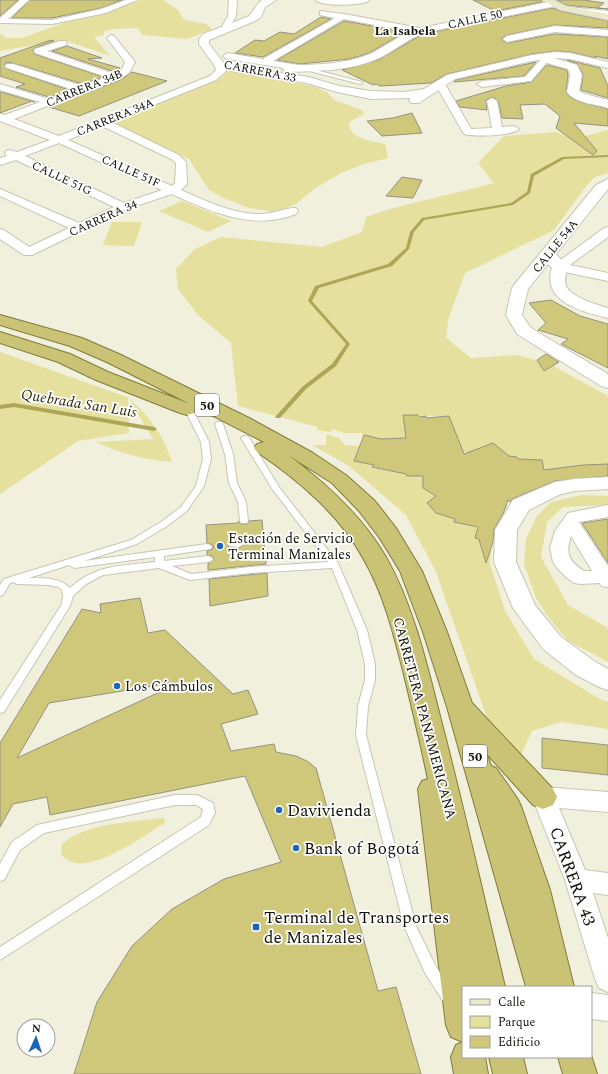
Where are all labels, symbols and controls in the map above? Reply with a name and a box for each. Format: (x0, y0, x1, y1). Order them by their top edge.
street label: CALLE 50 (446, 4, 504, 35)
district label: La Isabela (374, 21, 436, 41)
street label: CARRERA 33 (222, 55, 298, 88)
street label: CARRERA 34B (43, 64, 125, 112)
street label: CARRERA 34A (74, 93, 157, 142)
street label: CALLE 51F (98, 150, 163, 193)
street label: CALLE 51G (29, 156, 95, 201)
street label: CARRERA 34 (66, 195, 140, 242)
street label: CALLE 54A (528, 215, 583, 277)
water label: Quebrada San Luis (19, 383, 139, 424)
road number: 50 (195, 394, 219, 416)
place label: Estación de Servicio Terminal Manizales (228, 528, 353, 565)
marker: Estación de Servicio Terminal Manizales (215, 541, 225, 551)
street label: CARRETERA PANAMERICANA (387, 615, 462, 822)
place label: Los Cámbulos (125, 676, 213, 697)
marker: Los Cámbulos (112, 681, 122, 691)
road number: 50 (463, 745, 487, 767)
place label: Davivienda (287, 798, 372, 824)
marker: Davivienda (274, 805, 284, 815)
street label: CARRERA 43 (542, 823, 602, 930)
place label: Bank of Bogotá (304, 836, 420, 862)
marker: Bank of Bogotá (291, 843, 301, 853)
place label: Terminal de Transportes de Manizales (264, 905, 449, 951)
marker: Terminal de Transportes de Manizales (251, 922, 261, 932)
legend (462, 986, 592, 1058)
text: Calle (498, 993, 526, 1012)
text: Parque (498, 1013, 535, 1032)
north arrow (16, 1018, 56, 1058)
text: N (32, 1020, 41, 1037)
text: Edificio (498, 1033, 540, 1052)

